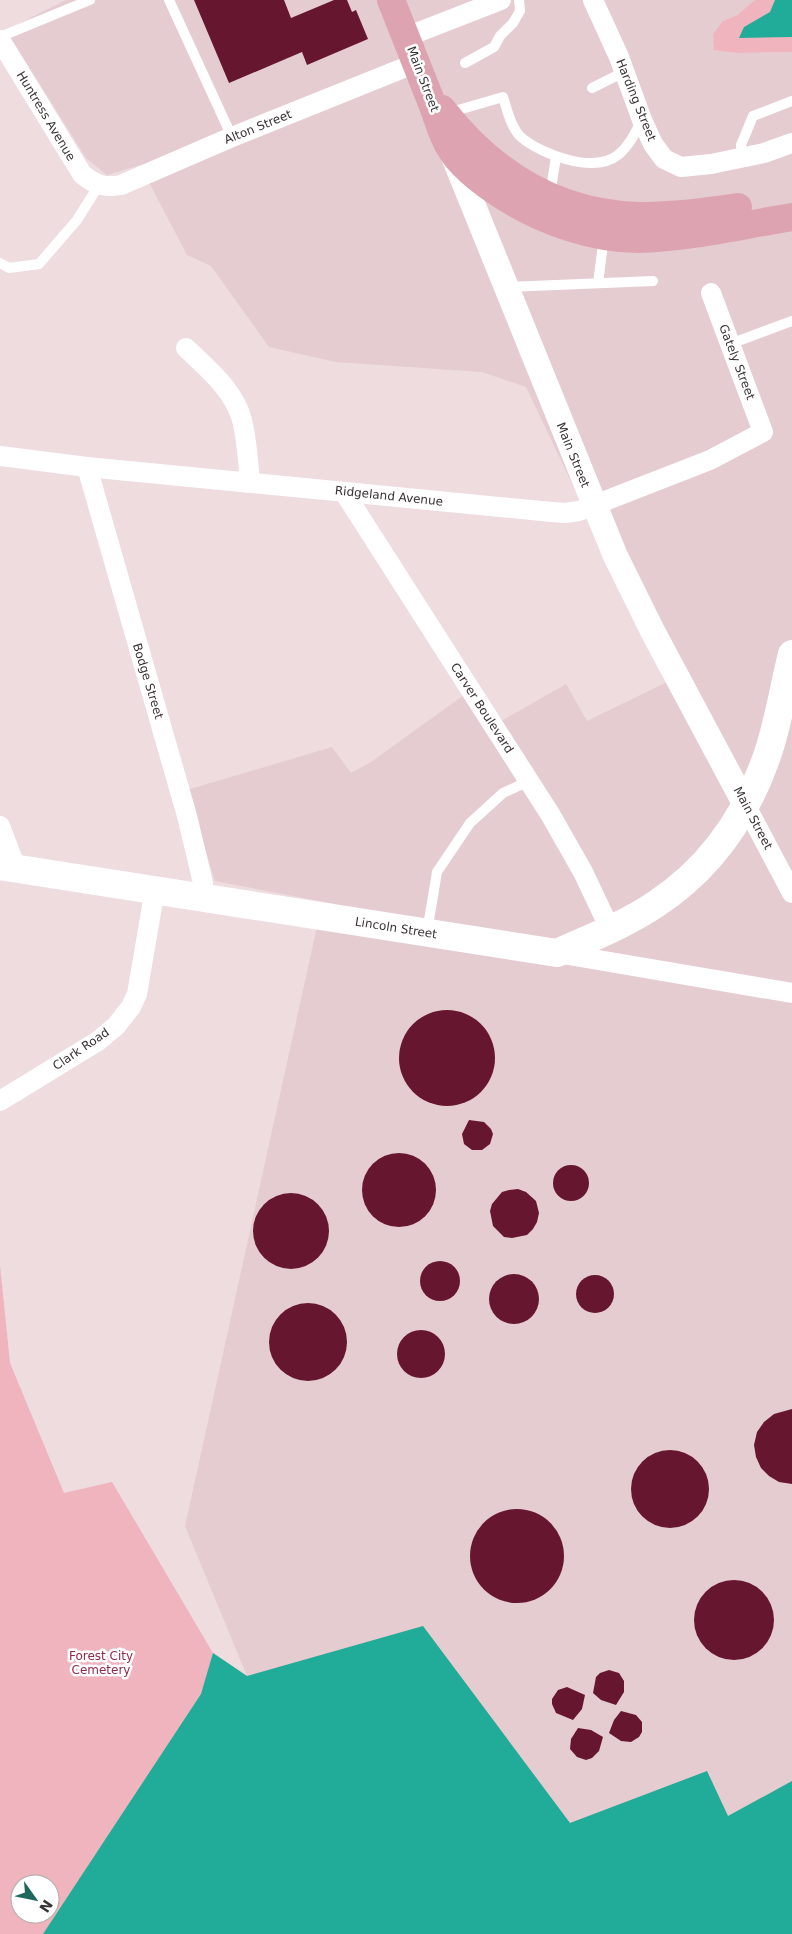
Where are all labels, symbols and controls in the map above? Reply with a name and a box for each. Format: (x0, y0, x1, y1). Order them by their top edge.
street label: Main Street (404, 44, 442, 114)
street label: Harding Street (613, 57, 659, 143)
street label: Huntress Avenue (14, 69, 78, 163)
street label: Alton Street (222, 107, 294, 147)
street label: Gately Street (716, 322, 758, 402)
street label: Main Street (554, 420, 593, 490)
street label: Ridgeland Avenue (334, 483, 444, 509)
street label: Bodge Street (130, 641, 166, 721)
street label: Carver Boulevard (448, 660, 516, 756)
street label: Main Street (731, 784, 775, 852)
street label: Lincoln Street (354, 915, 438, 941)
street label: Clark Road (50, 1025, 112, 1073)
park label: Forest City Cemetery (69, 1649, 133, 1677)
north arrow (10, 1874, 60, 1924)
text: N (36, 1897, 56, 1915)

